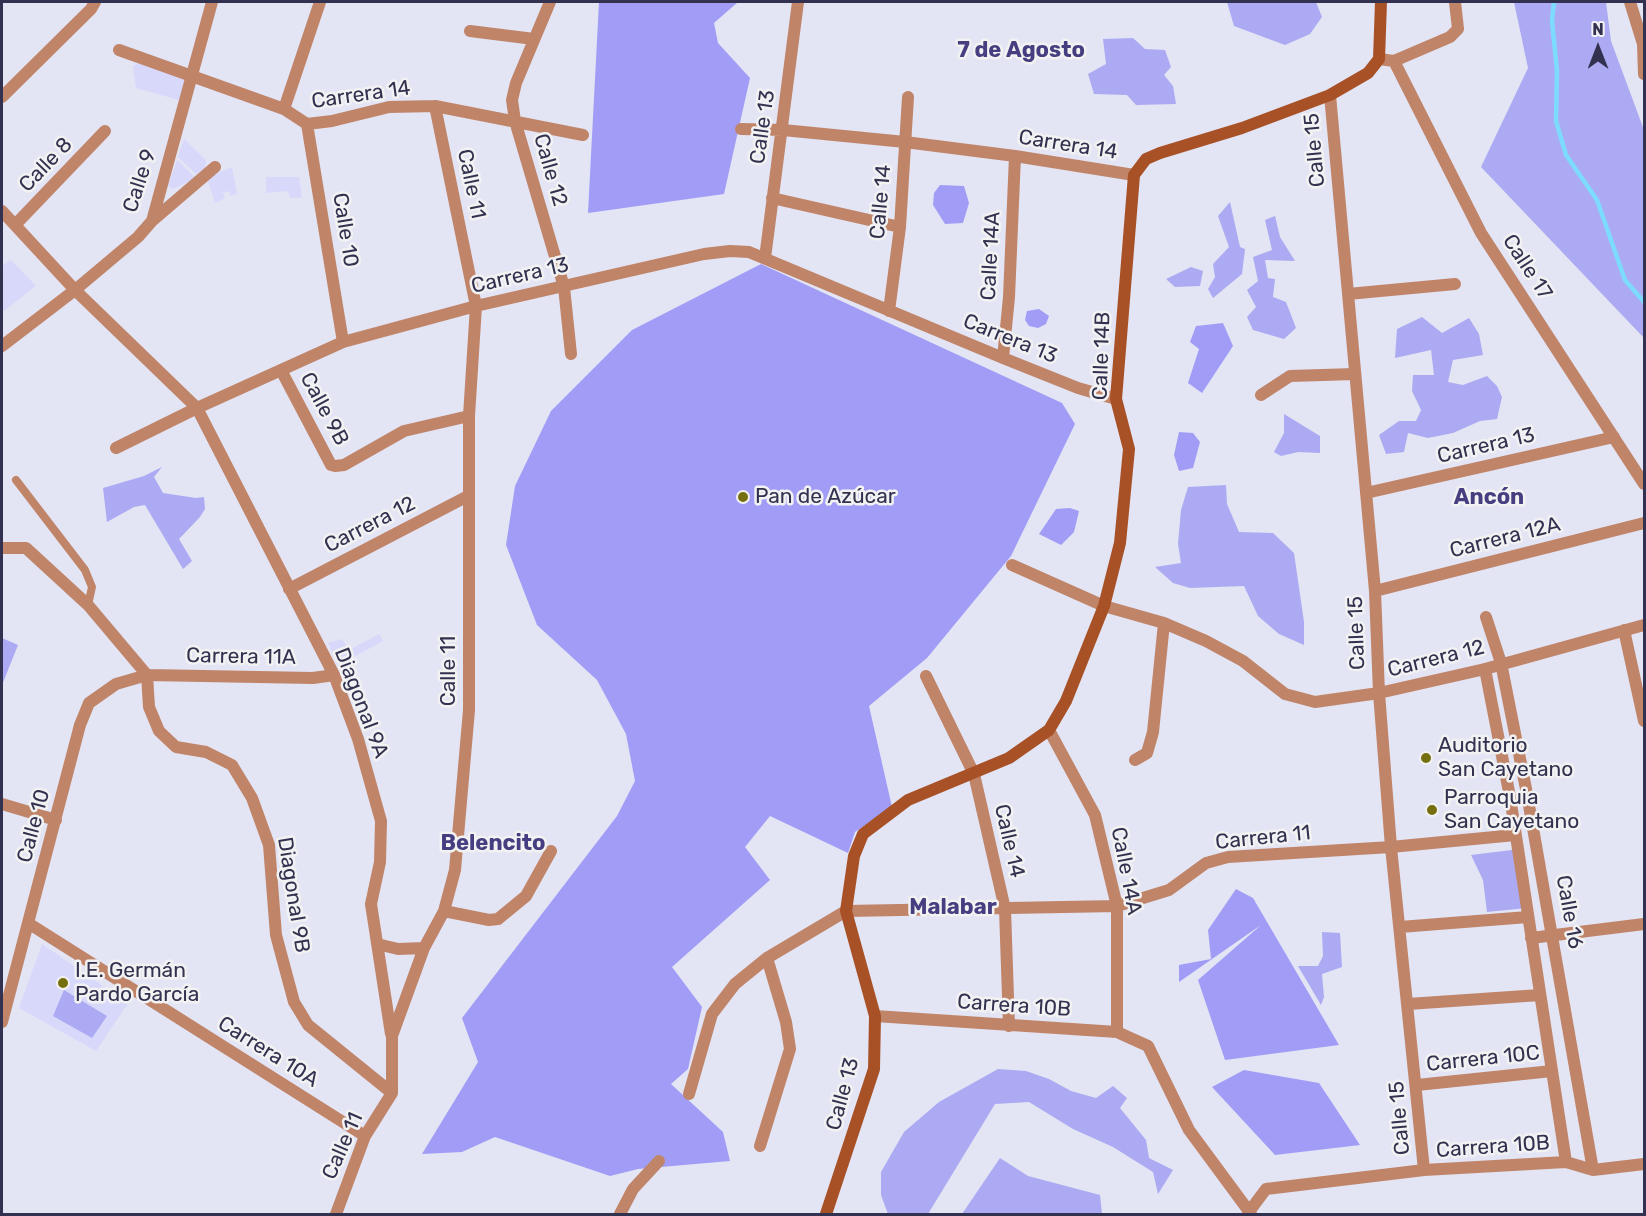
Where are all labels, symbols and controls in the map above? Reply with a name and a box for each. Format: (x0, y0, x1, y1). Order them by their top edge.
north arrow (1568, 18, 1628, 78)
text: N (1592, 20, 1604, 39)
district label: 7 de Agosto (957, 38, 1085, 64)
street label: Carrera 14 (310, 76, 412, 114)
street label: Calle 13 (745, 88, 781, 166)
street label: Calle 15 (1299, 112, 1331, 188)
street label: Carrera 14 (1017, 125, 1119, 165)
street label: Calle 12 (528, 131, 572, 209)
street label: Calle 8 (14, 132, 78, 198)
street label: Calle 9 (118, 146, 162, 216)
street label: Calle 11 (451, 147, 491, 221)
street label: Calle 14 (865, 164, 897, 240)
street label: Calle 10 (327, 191, 363, 269)
street label: Calle 14A (976, 211, 1006, 301)
street label: Calle 17 (1497, 230, 1557, 304)
street label: Carrera 13 (469, 253, 571, 299)
street label: Carrera 13 (959, 309, 1061, 369)
street label: Calle 14B (1088, 311, 1116, 401)
street label: Calle 9B (294, 368, 354, 450)
street label: Carrera 13 (1435, 423, 1537, 469)
place label: Pan de Azúcar (755, 484, 896, 510)
district label: Ancón (1454, 485, 1524, 511)
marker: Pan de Azúcar (736, 490, 750, 504)
street label: Carrera 12 (320, 491, 420, 559)
street label: Carrera 12A (1447, 512, 1563, 564)
street label: Calle 15 (1343, 596, 1371, 670)
street label: Carrera 12 (1385, 635, 1487, 683)
street label: Calle 11 (436, 636, 462, 706)
street label: Carrera 11A (186, 643, 296, 671)
street label: Diagonal 9A (328, 644, 394, 762)
place label: Auditorio San Cayetano (1438, 733, 1573, 783)
marker: Auditorio San Cayetano (1419, 751, 1433, 765)
place label: Parroquia San Cayetano (1444, 785, 1579, 835)
street label: Calle 10 (12, 787, 56, 865)
street label: Calle 14 (988, 802, 1030, 880)
marker: Parroquia San Cayetano (1425, 803, 1439, 817)
street label: Carrera 11 (1214, 820, 1312, 856)
street label: Calle 14A (1105, 825, 1147, 917)
district label: Belencito (440, 831, 546, 857)
street label: Diagonal 9B (271, 835, 315, 955)
street label: Calle 16 (1550, 873, 1588, 951)
district label: Malabar (909, 895, 997, 921)
place label: I.E. Germán Pardo García (75, 958, 199, 1008)
marker: I.E. Germán Pardo García (56, 976, 70, 990)
street label: Carrera 10B (956, 989, 1072, 1023)
street label: Carrera 10A (213, 1011, 323, 1093)
street label: Carrera 10C (1425, 1041, 1541, 1077)
street label: Calle 13 (821, 1055, 865, 1133)
street label: Calle 15 (1384, 1080, 1416, 1156)
street label: Calle 11 (317, 1109, 369, 1183)
street label: Carrera 10B (1435, 1130, 1551, 1164)

